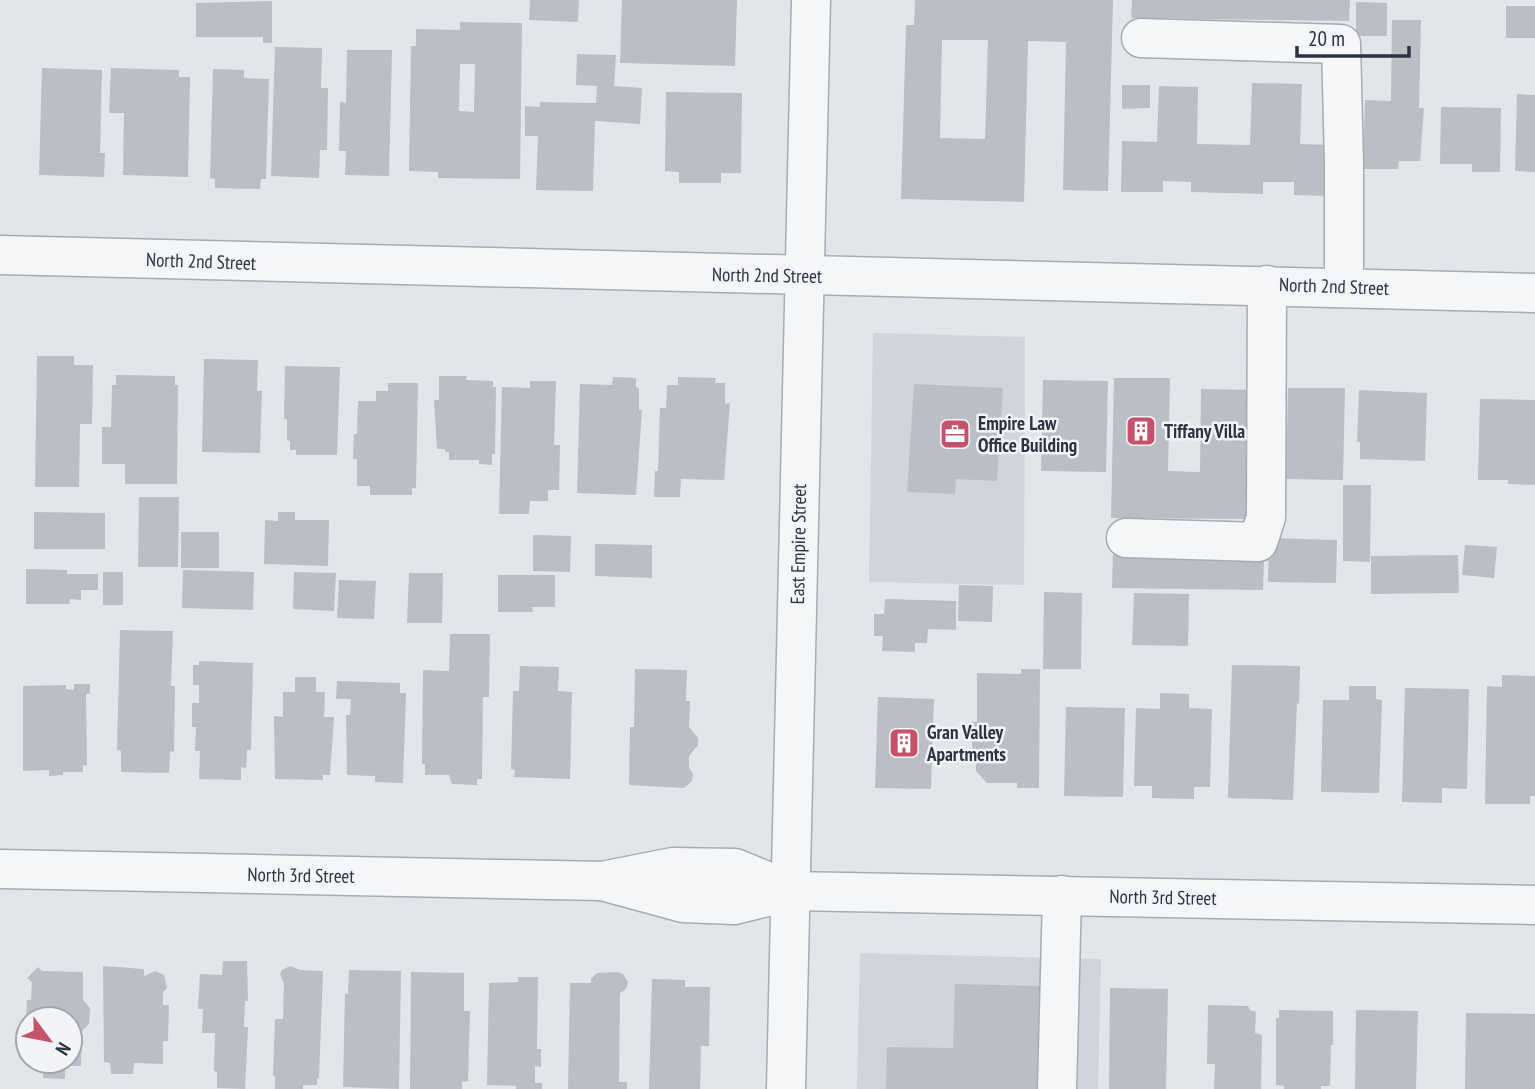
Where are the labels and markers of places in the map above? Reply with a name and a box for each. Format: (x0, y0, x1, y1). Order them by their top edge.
place label: Empire Law Office Building (978, 411, 1077, 457)
building icon: Tiffany Villa (1124, 414, 1158, 448)
office icon: Empire Law Office Building (938, 417, 972, 451)
place label: Tiffany Villa (1164, 419, 1245, 443)
place label: Gran Valley Apartments (926, 720, 1006, 766)
building icon: Gran Valley Apartments (887, 726, 921, 760)

